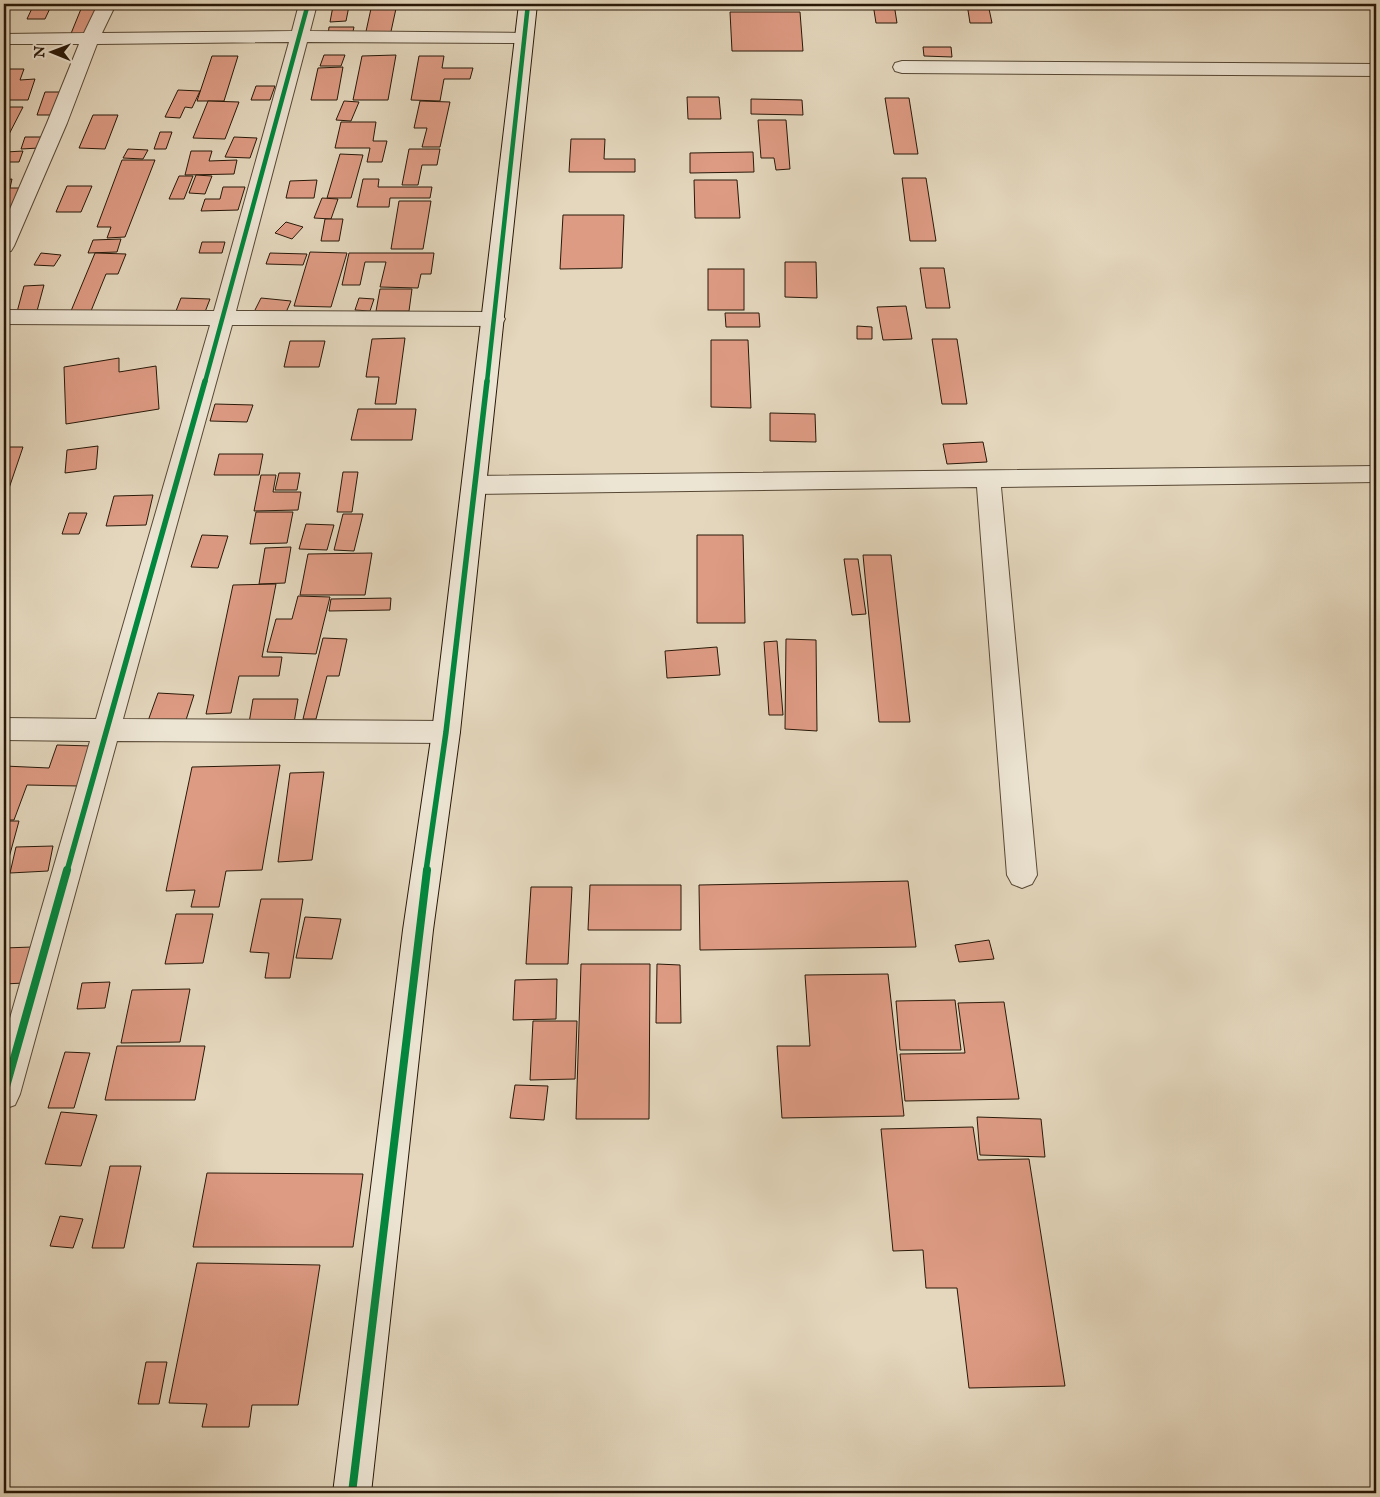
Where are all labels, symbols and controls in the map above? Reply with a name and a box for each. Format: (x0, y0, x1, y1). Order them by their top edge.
north arrow (28, 28, 78, 78)
text: N (31, 46, 49, 59)

